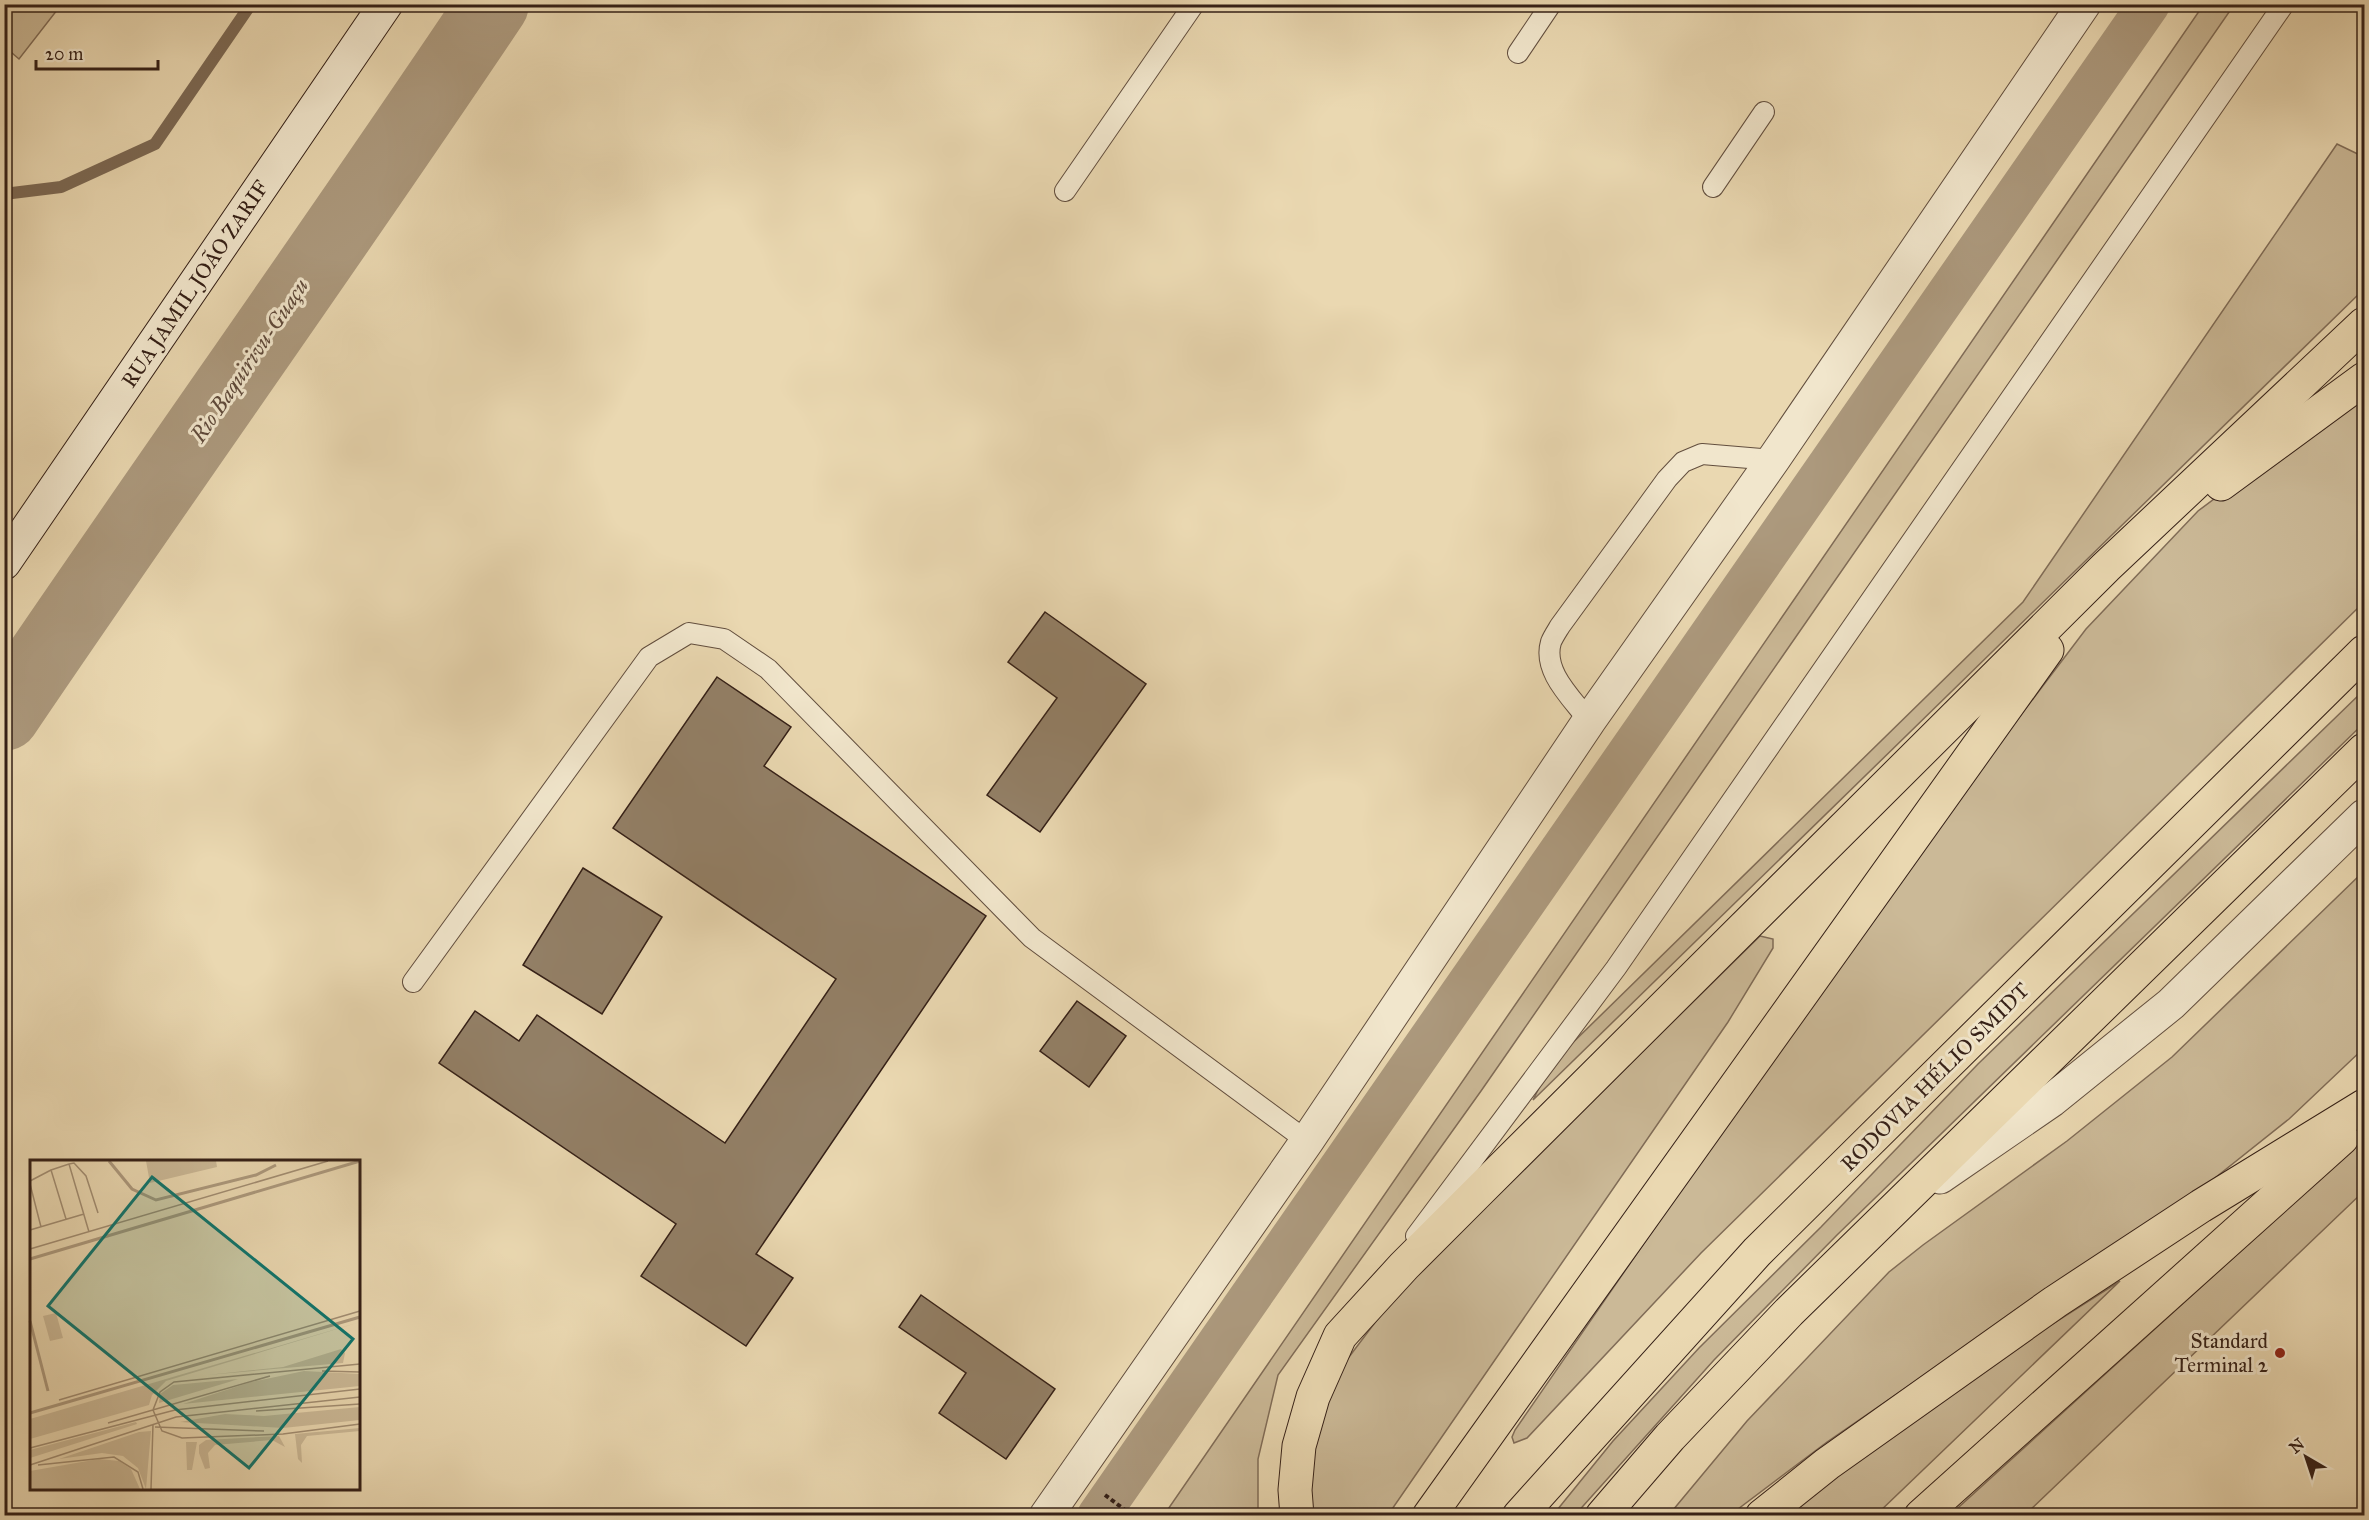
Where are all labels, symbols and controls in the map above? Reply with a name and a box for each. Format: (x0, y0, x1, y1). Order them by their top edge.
scale bar (36, 33, 158, 71)
text: 20 m (45, 43, 83, 65)
street label: RUA JAMIL JOÃO ZARIF (116, 175, 274, 393)
water label: Rio Baquirivu-Guaçu (184, 273, 314, 448)
street label: RODOVIA HÉLIO SMIDT (1835, 977, 2035, 1177)
inset map (30, 1160, 360, 1490)
place label: Standard Terminal 2 (2174, 1328, 2269, 1378)
marker: Standard Terminal 2 (2273, 1346, 2287, 1360)
north arrow (2276, 1427, 2336, 1487)
text: N (2286, 1434, 2308, 1457)

